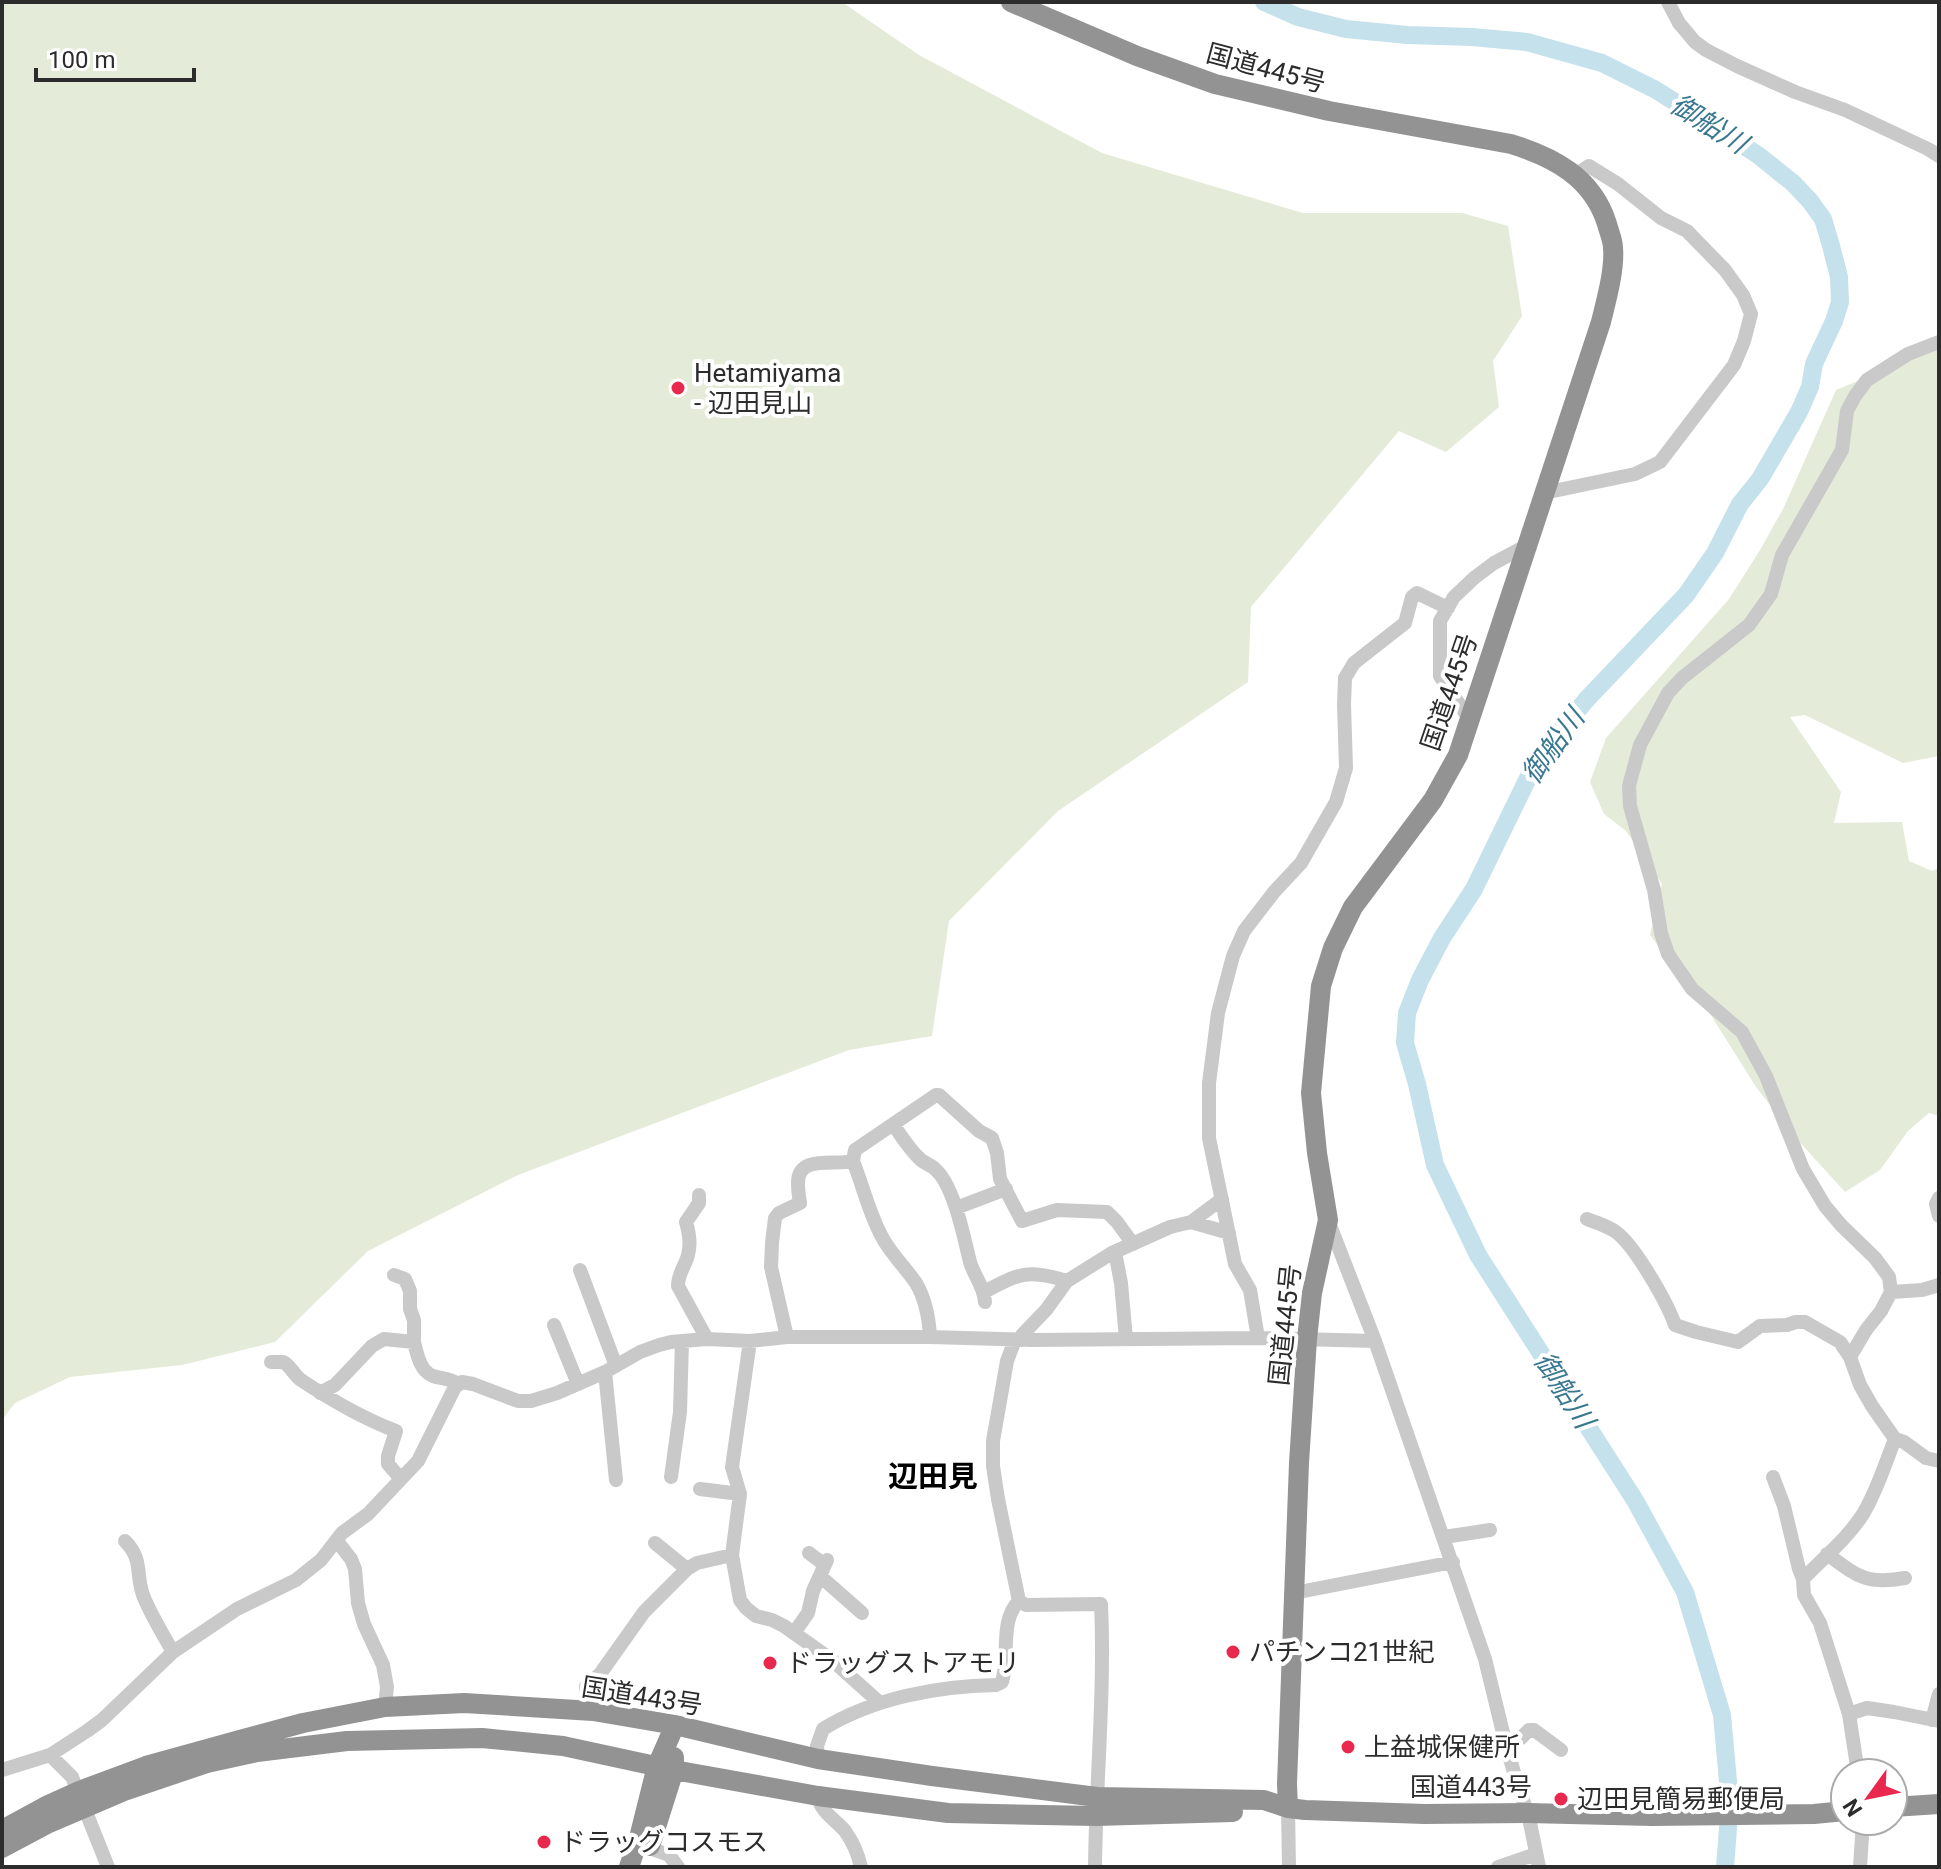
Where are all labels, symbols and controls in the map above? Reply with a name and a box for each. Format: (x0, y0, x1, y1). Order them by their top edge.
scale bar (36, 32, 194, 82)
street label: 国道445号 (1203, 38, 1329, 98)
text: 100 m (48, 46, 115, 74)
water label: 御船川 (1665, 88, 1756, 162)
place label: Hetamiyama - 辺田見山 (694, 358, 841, 418)
marker: Hetamiyama - 辺田見山 (669, 379, 687, 397)
street label: 国道445号 (1415, 630, 1483, 754)
water label: 御船川 (1515, 700, 1593, 790)
street label: 国道445号 (1264, 1263, 1306, 1387)
water label: 御船川 (1527, 1346, 1602, 1437)
district label: 辺田見 (888, 1459, 978, 1494)
place label: パチンコ21世紀 (1249, 1637, 1434, 1667)
marker: パチンコ21世紀 (1224, 1643, 1242, 1661)
place label: ドラッグストアモリ (786, 1648, 1020, 1678)
marker: ドラッグストアモリ (761, 1654, 779, 1672)
street label: 国道443号 (579, 1672, 705, 1720)
place label: 上益城保健所 (1364, 1732, 1520, 1762)
marker: 上益城保健所 (1339, 1738, 1357, 1756)
north arrow (1829, 1757, 1909, 1837)
street label: 国道443号 (1410, 1772, 1532, 1802)
place label: 辺田見簡易郵便局 (1577, 1784, 1785, 1814)
marker: 辺田見簡易郵便局 (1552, 1790, 1570, 1808)
text: N (1838, 1794, 1867, 1821)
place label: ドラッグコスモス (560, 1827, 768, 1857)
marker: ドラッグコスモス (535, 1833, 553, 1851)

